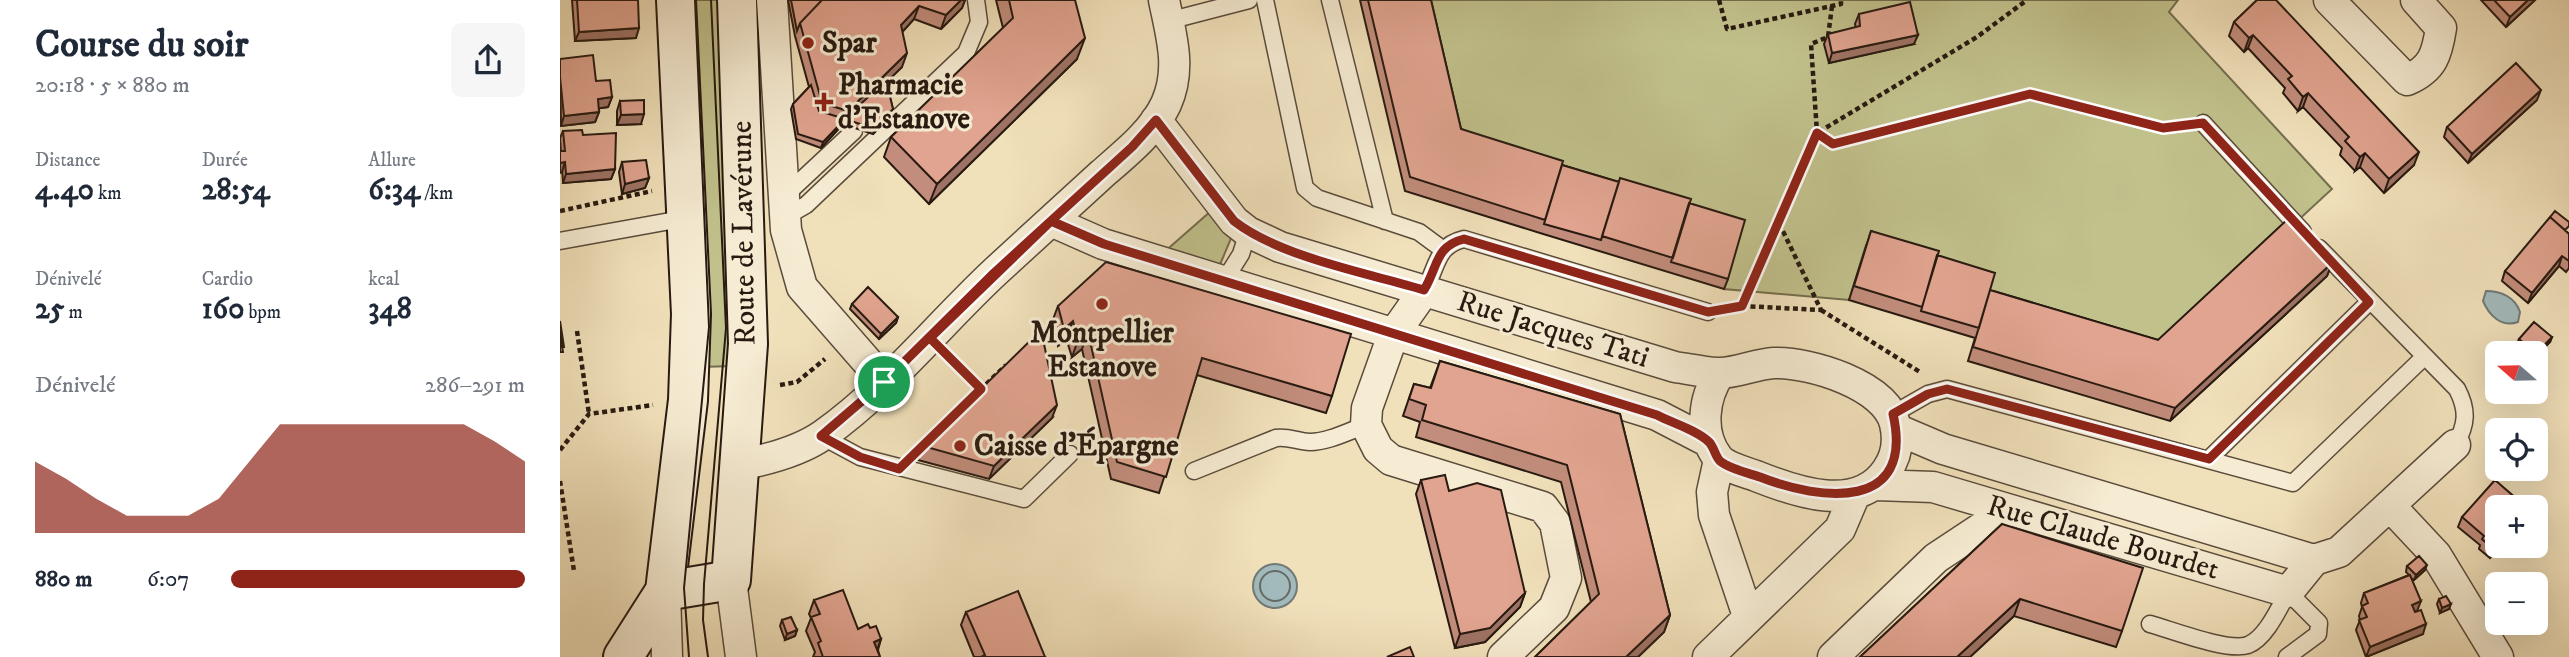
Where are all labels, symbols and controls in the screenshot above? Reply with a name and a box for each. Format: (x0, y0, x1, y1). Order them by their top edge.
text: Course du soir (35, 21, 248, 69)
button: share (451, 23, 525, 97)
place label: Spar (822, 25, 878, 62)
marker: Spar (800, 35, 816, 51)
place label: Pharmacie d'Estanove (838, 67, 971, 138)
text: 20:18 · 5 × 880 m (35, 71, 190, 100)
marker: Pharmacie d'Estanove (816, 94, 832, 110)
street label: Route de Lavérune (724, 120, 764, 346)
text: Distance (35, 149, 100, 172)
text: Durée (202, 149, 248, 172)
text: Allure (368, 149, 416, 172)
text: 4.40 (35, 172, 94, 209)
text: 28:54 (202, 172, 270, 209)
text: 6:34 (368, 172, 420, 209)
text: km (94, 182, 122, 205)
text: /km (420, 182, 453, 205)
text: Dénivelé (35, 268, 102, 291)
text: Cardio (202, 268, 253, 291)
text: kcal (368, 268, 400, 291)
street label: Rue Jacques Tati (1453, 283, 1653, 377)
text: 25 (35, 291, 64, 328)
text: 160 (202, 291, 244, 328)
text: 348 (368, 291, 412, 328)
marker: Montpellier Estanove (1094, 296, 1110, 312)
text: m (64, 301, 83, 324)
text: bpm (244, 301, 281, 324)
place label: Montpellier Estanove (1030, 315, 1175, 386)
north arrow (2485, 341, 2548, 404)
map controls (2485, 341, 2548, 635)
pin (854, 352, 914, 412)
icon: arrive (865, 363, 903, 401)
text: Dénivelé (35, 371, 116, 400)
text: 286–291 m (425, 371, 525, 400)
button: locate (2485, 418, 2548, 481)
place label: Caisse d'Épargne (974, 426, 1179, 465)
marker: Caisse d'Épargne (952, 438, 968, 454)
street label: Rue Claude Bourdet (1983, 487, 2223, 589)
button: + (2485, 495, 2548, 558)
text: 880 m (35, 565, 93, 594)
text: 6:07 (147, 565, 189, 594)
button: − (2485, 572, 2548, 635)

